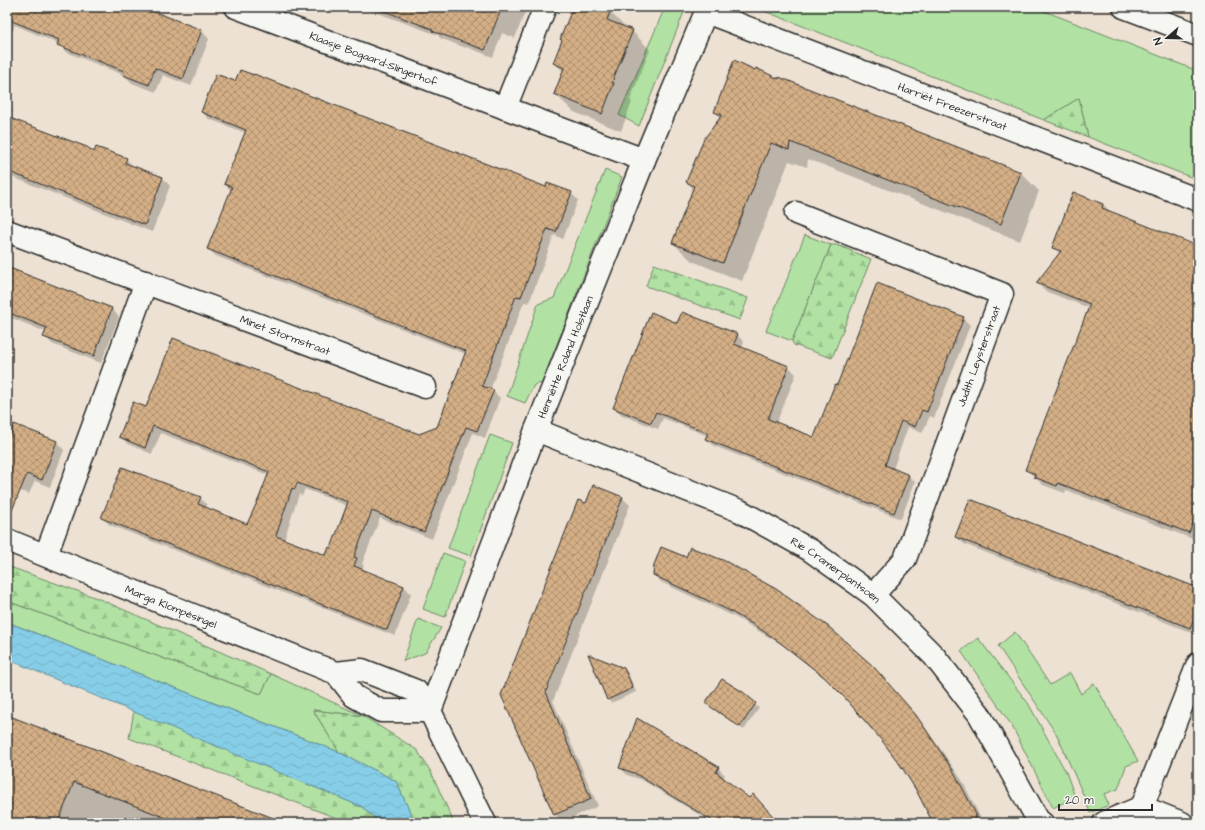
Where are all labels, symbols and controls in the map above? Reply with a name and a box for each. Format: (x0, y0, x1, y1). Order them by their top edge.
north arrow (1147, 18, 1187, 58)
street label: Klaasje Bogaard-Slingerhof (308, 28, 440, 90)
text: N (1150, 35, 1166, 47)
street label: Harriët Freezerstraat (896, 79, 1010, 134)
street label: Henriëtte Roland Holstlaan (534, 293, 597, 421)
street label: Judith Leysterstraat (954, 303, 1005, 409)
street label: Minet Stormstraat (238, 311, 333, 359)
street label: Rie Cramerplantsoen (788, 533, 884, 606)
street label: Marga Klompésingel (123, 581, 219, 632)
scale bar (1059, 786, 1152, 812)
text: 20 m (1065, 792, 1094, 809)

